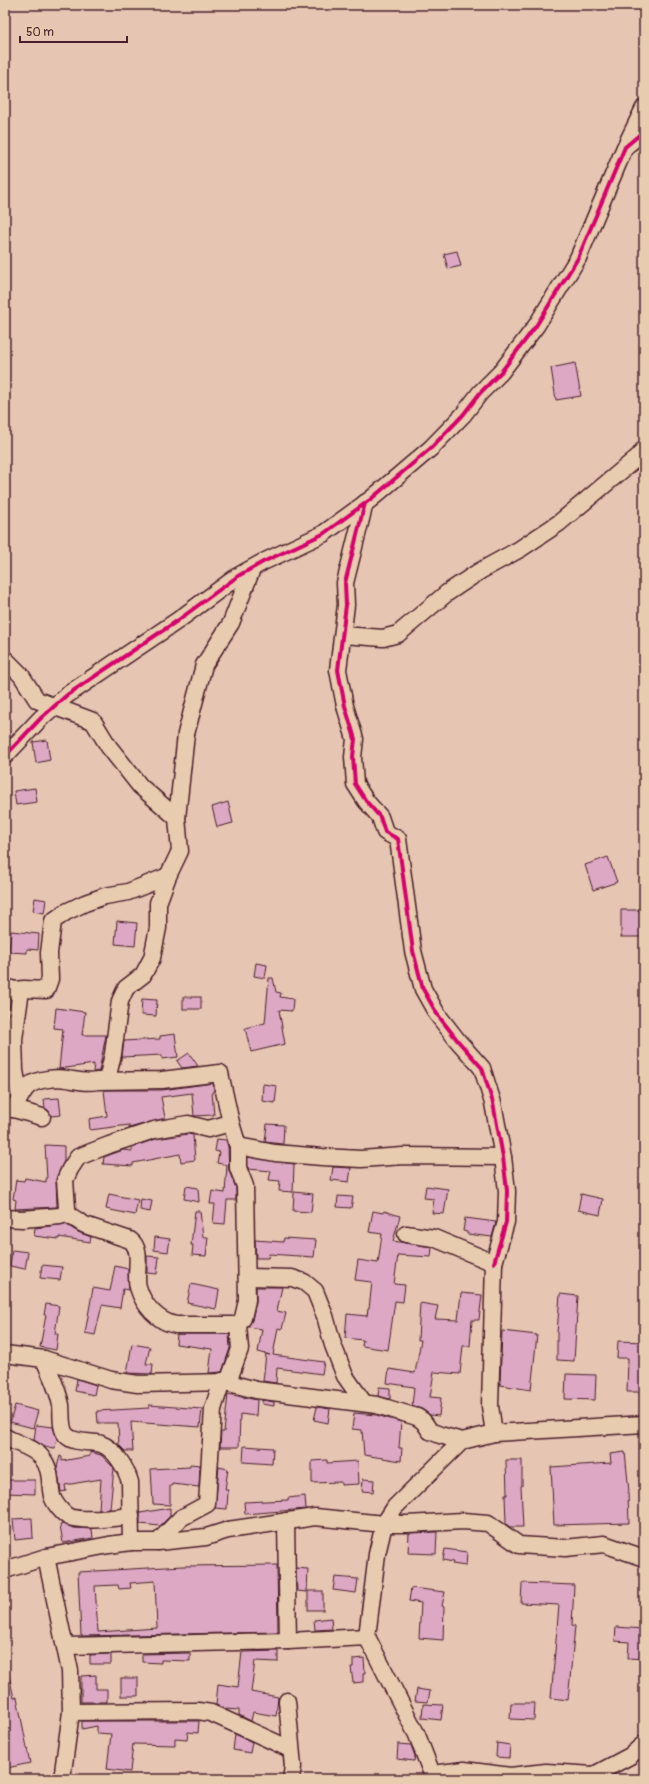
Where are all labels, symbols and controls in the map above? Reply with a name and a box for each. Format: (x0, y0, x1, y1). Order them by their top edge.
scale bar (20, 18, 127, 44)
text: 50 m (26, 25, 54, 40)

